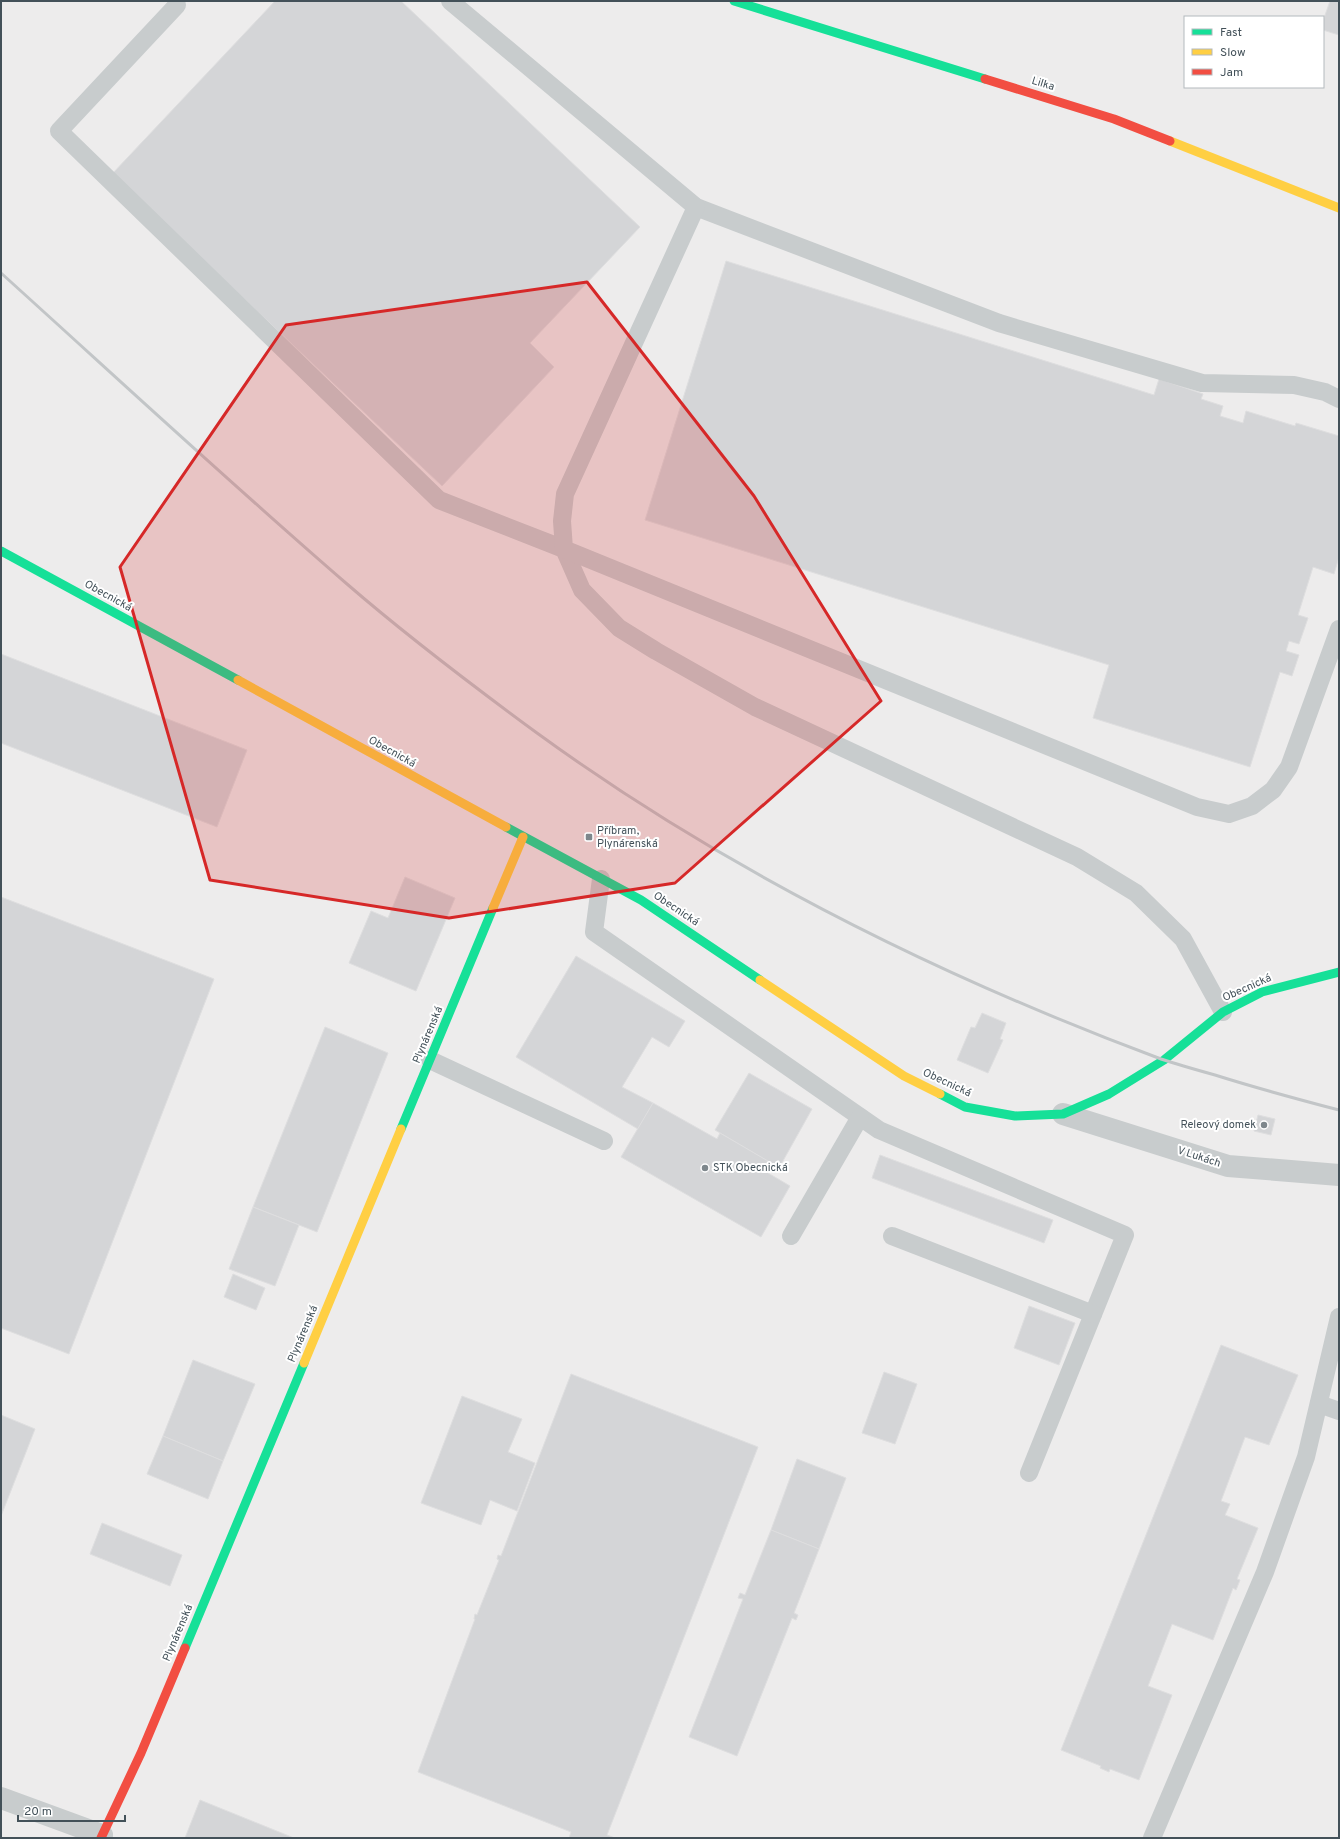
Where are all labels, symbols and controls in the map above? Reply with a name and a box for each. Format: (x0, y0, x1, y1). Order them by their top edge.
legend (1184, 16, 1324, 88)
text: Fast (1220, 25, 1242, 41)
text: Slow (1220, 45, 1246, 61)
text: Jam (1220, 65, 1243, 81)
street label: Lilka (1030, 74, 1056, 94)
street label: Obecnická (82, 577, 134, 615)
street label: Obecnická (366, 733, 418, 771)
place label: Příbram, Plynárenská (597, 824, 658, 851)
marker: Příbram, Plynárenská (584, 832, 594, 842)
street label: Obecnická (650, 889, 702, 929)
street label: Obecnická (1220, 971, 1274, 1005)
street label: Plynárenská (410, 1004, 446, 1066)
street label: Obecnická (920, 1066, 974, 1100)
place label: Releový domek (1180, 1118, 1256, 1132)
marker: Releový domek (1259, 1120, 1269, 1130)
street label: V Lukách (1175, 1143, 1223, 1171)
place label: STK Obecnická (713, 1161, 788, 1175)
marker: STK Obecnická (700, 1163, 710, 1173)
street label: Plynárenská (285, 1303, 321, 1365)
street label: Plynárenská (160, 1602, 196, 1664)
scale bar (18, 1797, 125, 1823)
text: 20 m (24, 1804, 52, 1820)

